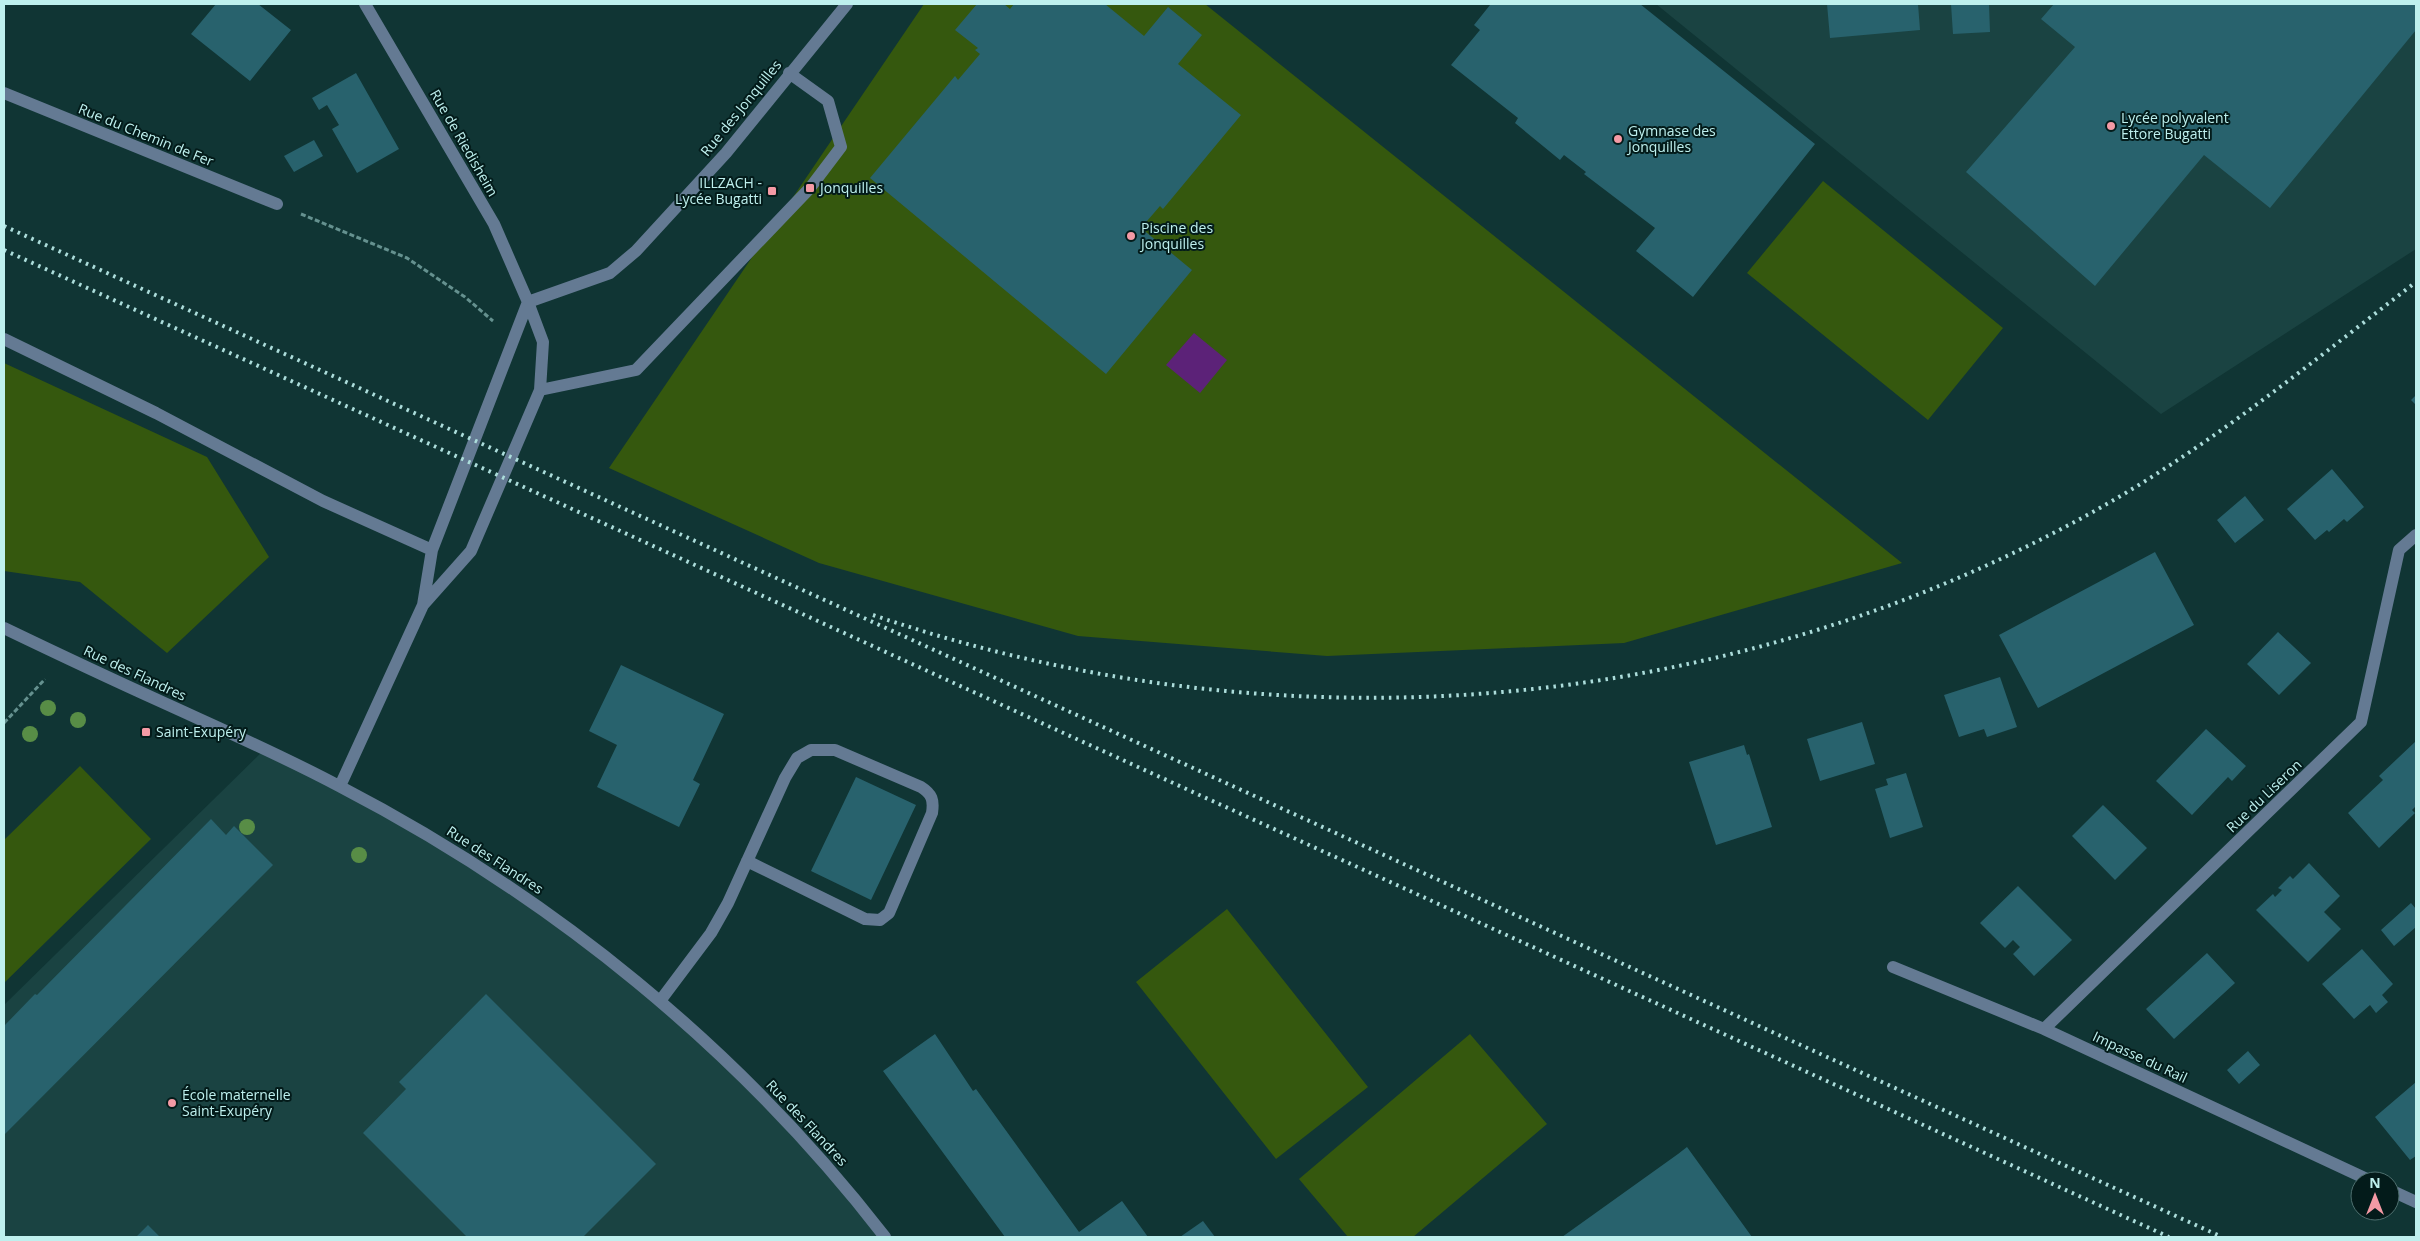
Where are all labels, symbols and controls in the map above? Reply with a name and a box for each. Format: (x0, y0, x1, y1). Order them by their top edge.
street label: Rue des Jonquilles (696, 55, 785, 160)
street label: Rue de Riedisheim (426, 86, 503, 200)
street label: Rue du Chemin de Fer (76, 99, 217, 170)
place label: Lycée polyvalent Ettore Bugatti (2121, 108, 2229, 143)
marker: Lycée polyvalent Ettore Bugatti (2105, 120, 2117, 132)
place label: Gymnase des Jonquilles (1626, 121, 1716, 156)
marker: Gymnase des Jonquilles (1612, 133, 1624, 145)
place label: ILLZACH - Lycée Bugatti (675, 173, 762, 208)
place label: Jonquilles (818, 178, 883, 197)
marker: Jonquilles (804, 182, 816, 194)
marker: ILLZACH - Lycée Bugatti (766, 185, 778, 197)
place label: Piscine des Jonquilles (1139, 218, 1213, 253)
marker: Piscine des Jonquilles (1125, 230, 1137, 242)
street label: Rue des Flandres (81, 640, 190, 705)
place label: Saint-Exupéry (156, 722, 247, 741)
marker: Saint-Exupéry (140, 726, 152, 738)
street label: Rue du Liseron (2222, 755, 2305, 836)
street label: Rue des Flandres (443, 821, 547, 898)
street label: Impasse du Rail (2090, 1026, 2191, 1087)
street label: Rue des Flandres (762, 1075, 853, 1170)
place label: École maternelle Saint-Exupéry (182, 1085, 291, 1120)
marker: École maternelle Saint-Exupéry (166, 1097, 178, 1109)
north arrow (2350, 1171, 2400, 1221)
text: N (2369, 1173, 2381, 1192)

